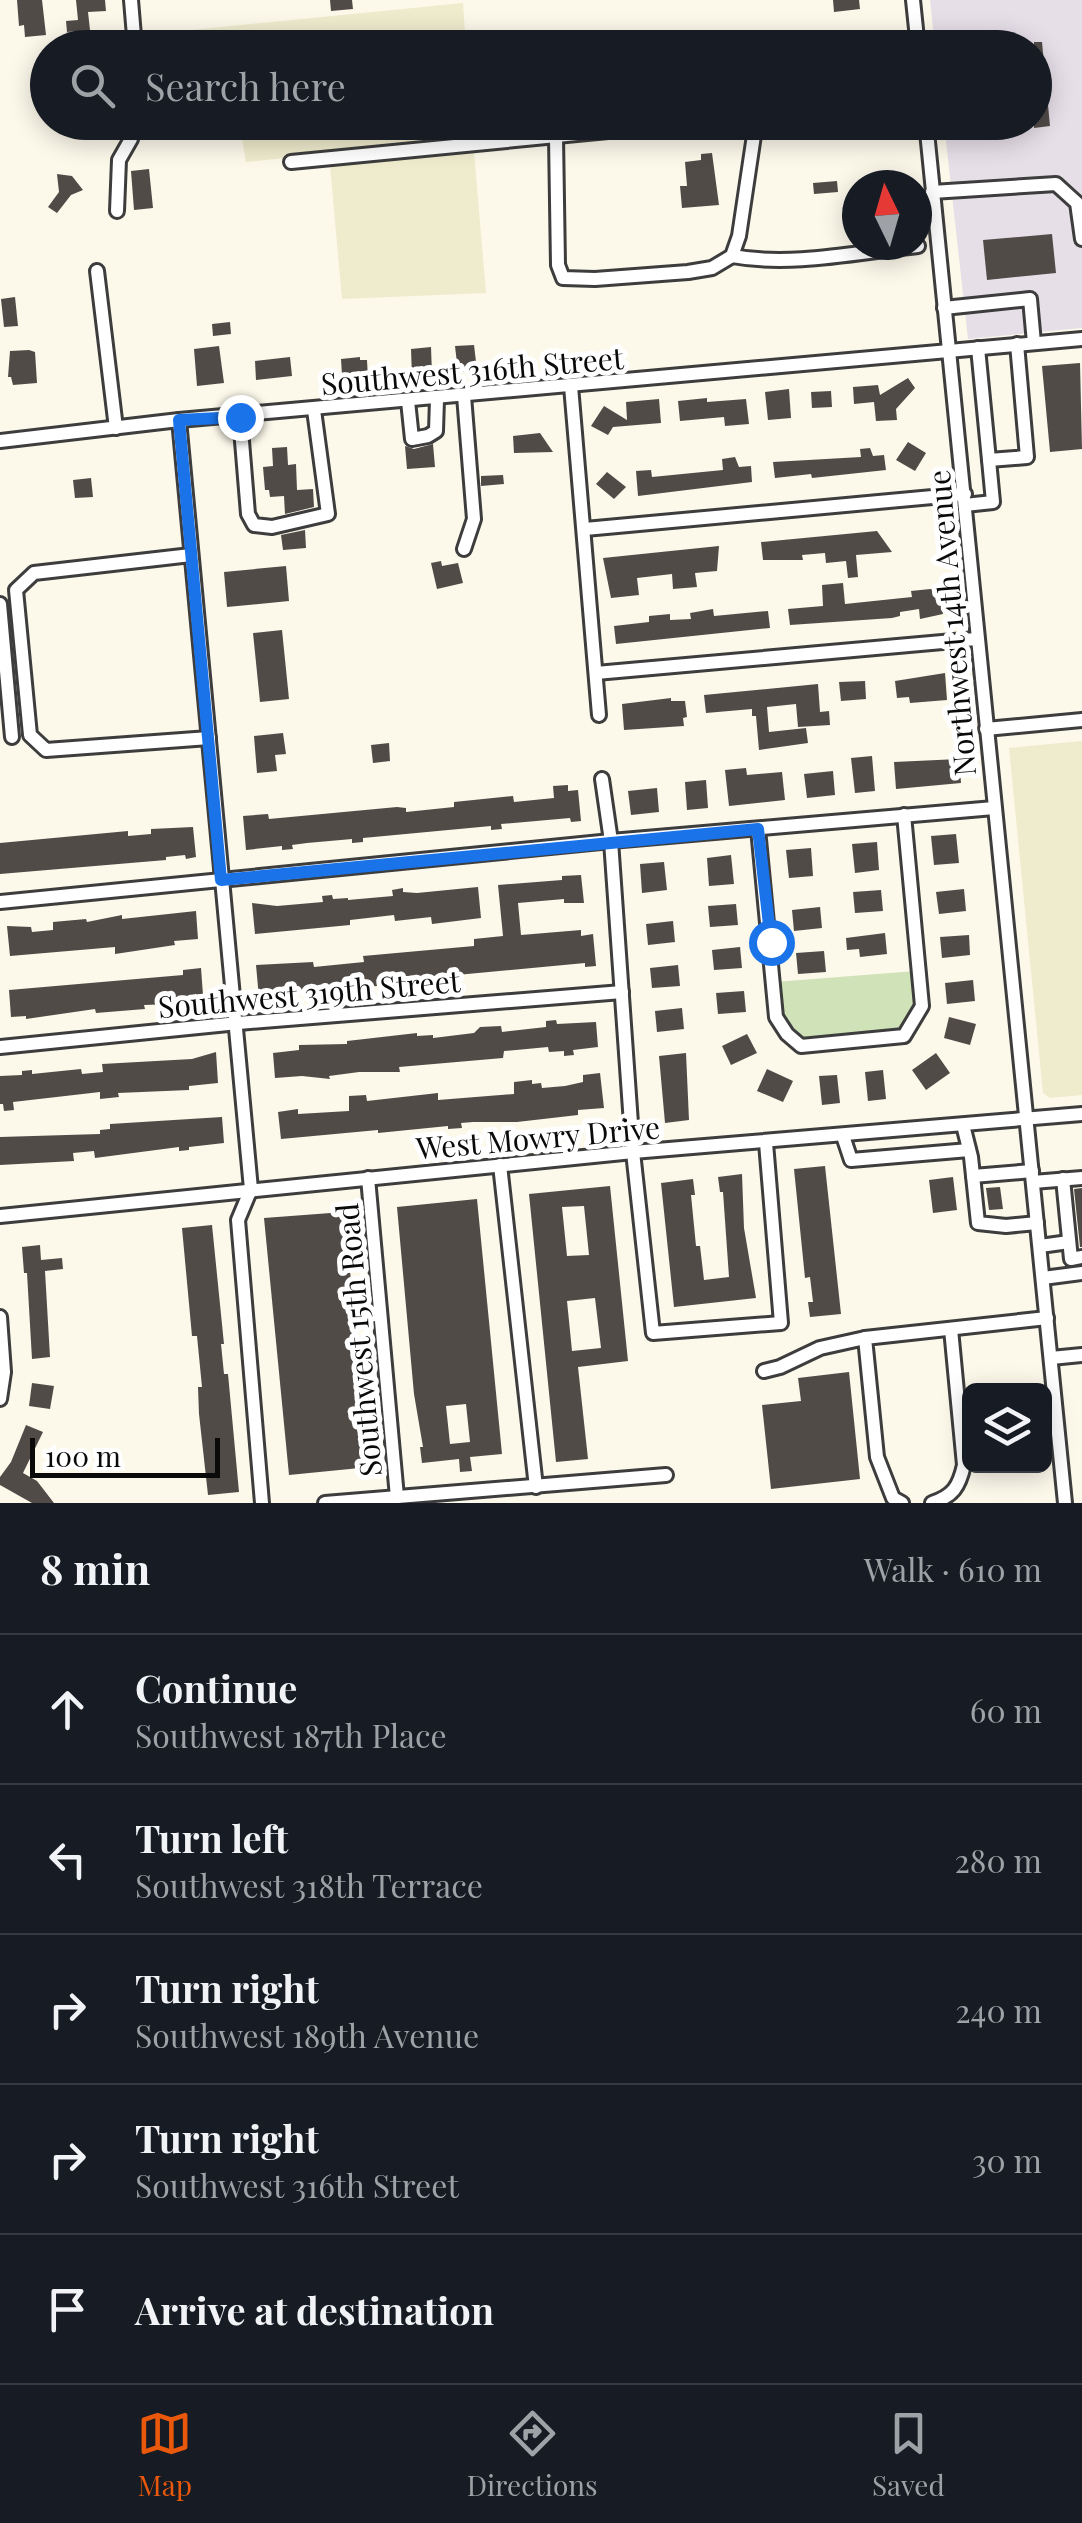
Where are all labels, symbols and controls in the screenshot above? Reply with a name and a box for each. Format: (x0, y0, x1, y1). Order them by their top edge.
search box (30, 30, 1052, 140)
icon: search (65, 58, 120, 113)
text: Search here (145, 60, 346, 111)
north arrow (842, 170, 932, 260)
street label: Southwest 316th Street (319, 337, 625, 403)
route end (218, 395, 264, 441)
street label: Northwest 14th Avenue (918, 468, 984, 778)
route start (749, 920, 795, 966)
street label: Southwest 319th Street (156, 960, 462, 1026)
street label: West Mowry Drive (413, 1106, 662, 1168)
street label: Southwest 15th Road (326, 1202, 390, 1478)
map controls (962, 1383, 1052, 1473)
button: layers (962, 1383, 1052, 1473)
scale bar (30, 1433, 220, 1478)
text: 100 m (45, 1437, 121, 1474)
text: 8 min (40, 1540, 150, 1596)
text: Walk · 610 m (864, 1547, 1042, 1590)
text: Continue (135, 1662, 297, 1713)
icon: ahead (40, 1682, 95, 1737)
text: 60 m (970, 1688, 1042, 1731)
text: Southwest 187th Place (135, 1713, 447, 1756)
text: Turn left (135, 1812, 288, 1863)
icon: left (40, 1832, 95, 1887)
text: 280 m (954, 1838, 1042, 1881)
text: Southwest 318th Terrace (135, 1863, 483, 1906)
text: Turn right (135, 1962, 319, 2013)
icon: right (40, 1982, 95, 2037)
text: 240 m (955, 1988, 1042, 2031)
text: Southwest 189th Avenue (135, 2013, 479, 2056)
text: Turn right (135, 2112, 319, 2163)
icon: right (40, 2132, 95, 2187)
text: 30 m (972, 2138, 1042, 2181)
text: Southwest 316th Street (135, 2163, 459, 2206)
icon: arrive (40, 2282, 95, 2337)
text: Arrive at destination (135, 2284, 494, 2335)
tab: Map (137, 2406, 192, 2503)
tab: Directions (467, 2406, 598, 2503)
tab: Saved (872, 2406, 945, 2503)

